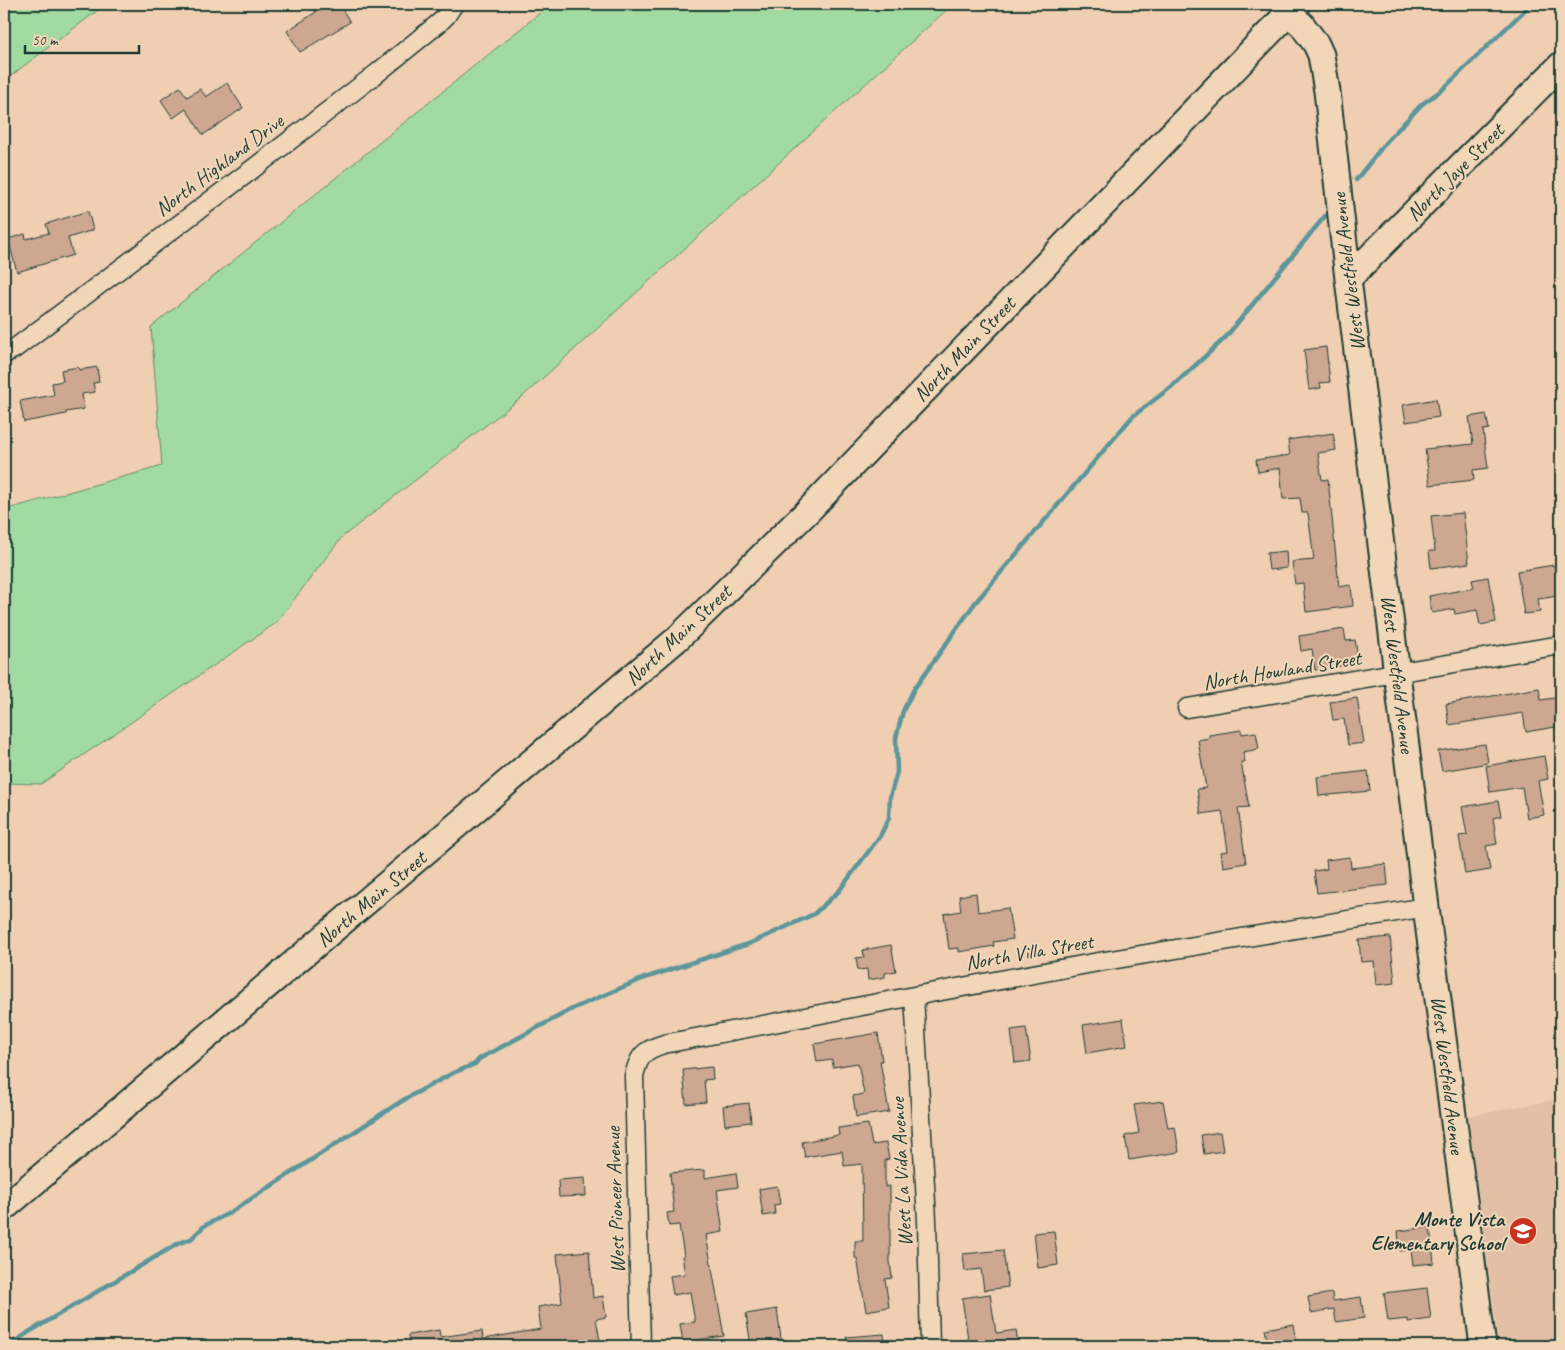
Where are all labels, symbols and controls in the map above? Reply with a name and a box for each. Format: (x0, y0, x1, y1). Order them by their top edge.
scale bar (25, 22, 139, 54)
text: 50 m (32, 31, 59, 50)
street label: North Highland Drive (150, 107, 289, 222)
street label: North Jaye Street (1401, 116, 1511, 226)
street label: West Westfield Avenue (1325, 190, 1371, 352)
street label: North Main Street (907, 290, 1022, 407)
street label: North Main Street (619, 578, 738, 691)
street label: West Westfield Avenue (1375, 594, 1421, 756)
street label: North Howland Street (1201, 644, 1365, 695)
street label: North Main Street (311, 844, 433, 953)
street label: North Villa Street (963, 928, 1097, 976)
street label: West Westfield Avenue (1425, 995, 1471, 1157)
street label: West La Vida Avenue (884, 1095, 918, 1247)
street label: West Pioneer Avenue (599, 1125, 631, 1274)
place label: Monte Vista Elementary School (1371, 1206, 1508, 1256)
school or university icon: Monte Vista Elementary School (1508, 1216, 1538, 1246)

